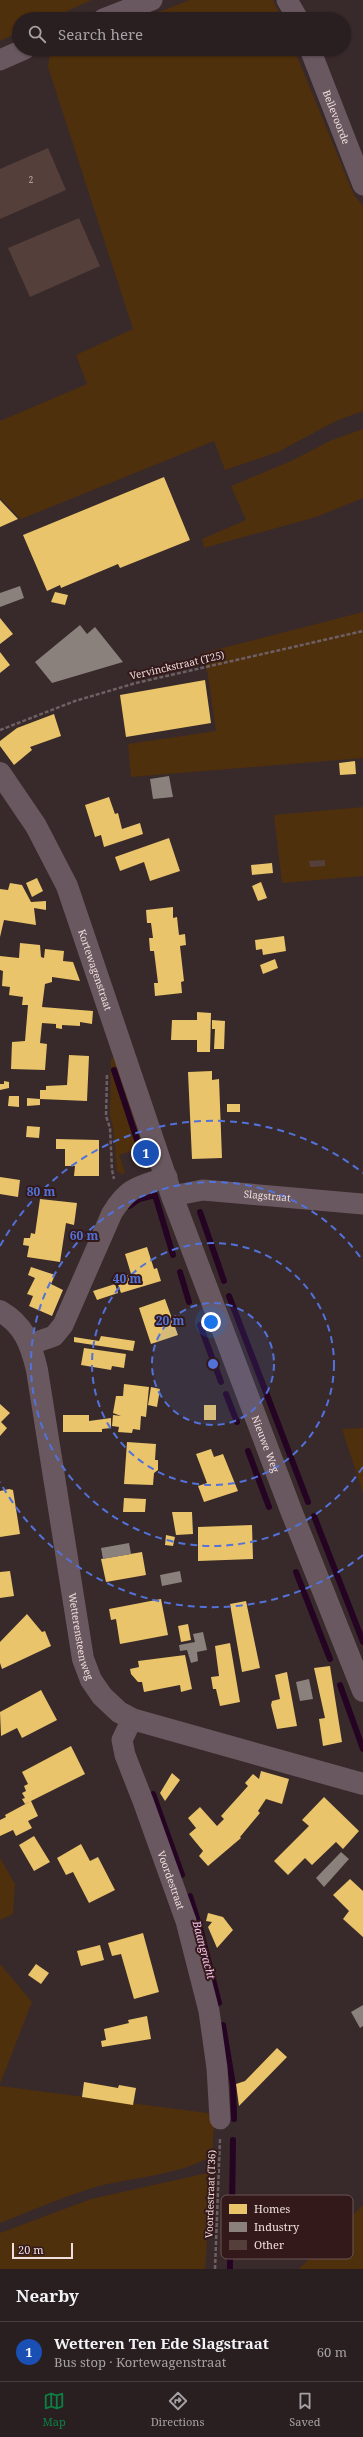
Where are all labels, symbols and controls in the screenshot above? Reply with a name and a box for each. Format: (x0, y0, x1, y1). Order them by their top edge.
search box (12, 12, 351, 56)
icon: search (26, 23, 48, 45)
text: Search here (58, 24, 143, 44)
street label: Bellevoorde (320, 88, 353, 146)
house number: 2 (29, 174, 33, 185)
street label: Vervinckstraat (T25) (128, 647, 226, 683)
street label: Kortewagenstraat (75, 927, 116, 1013)
pin: 1 (133, 1138, 159, 1168)
text: 80 m (27, 1183, 55, 1200)
street label: Slagstraat (243, 1187, 292, 1205)
text: 60 m (70, 1227, 98, 1244)
text: 40 m (113, 1270, 141, 1287)
text: 20 m (156, 1312, 184, 1329)
your location (201, 1312, 221, 1332)
centre of rings (206, 1357, 220, 1371)
street label: Nieuwe Weg (249, 1413, 283, 1475)
street label: Wetterensteenweg (66, 1592, 97, 1682)
street label: Voordestraat (154, 1849, 188, 1912)
water label: Baangracht (189, 1918, 220, 1982)
street label: Voordestraat (T36) (201, 2150, 219, 2238)
legend (221, 2195, 353, 2259)
text: Homes (254, 2201, 290, 2216)
text: Industry (254, 2219, 300, 2234)
text: Other (254, 2237, 285, 2252)
scale bar (12, 2241, 73, 2260)
text: 20 m (18, 2242, 44, 2257)
text: Nearby (16, 2284, 79, 2307)
text: Wetteren Ten Ede Slagstraat (54, 2333, 269, 2353)
text: 1 (25, 2343, 33, 2361)
text: 60 m (317, 2343, 347, 2361)
text: Bus stop · Kortewagenstraat (54, 2353, 226, 2371)
tab: Map (42, 2390, 66, 2429)
tab: Directions (151, 2390, 204, 2429)
tab: Saved (289, 2390, 321, 2429)

